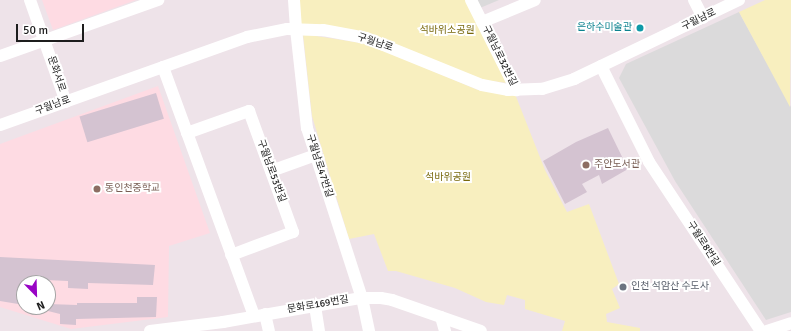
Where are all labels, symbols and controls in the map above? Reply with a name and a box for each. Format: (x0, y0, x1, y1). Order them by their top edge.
street label: 구월남로 (680, 7, 718, 33)
scale bar (18, 16, 86, 42)
place label: 은하수미술관 (577, 22, 632, 34)
text: 50 m (23, 23, 48, 38)
marker: 은하수미술관 (635, 23, 645, 33)
street label: 구월남로32번길 (479, 24, 519, 88)
park label: 석바위소공원 (419, 25, 475, 37)
street label: 구월남로 (356, 31, 394, 55)
street label: 문화서로 (44, 55, 68, 93)
street label: 구월남로 (34, 94, 72, 118)
street label: 구월남로47번길 (303, 133, 335, 199)
street label: 구월남로53번길 (254, 138, 288, 204)
place label: 주안도서관 (594, 159, 640, 171)
marker: 주안도서관 (581, 160, 591, 170)
park label: 석바위공원 (425, 172, 471, 184)
place label: 동인천중학교 (105, 183, 160, 195)
marker: 동인천중학교 (92, 184, 102, 194)
street label: 구월로8번길 (684, 219, 722, 269)
north arrow (16, 275, 56, 315)
place label: 인천 석암산 수도사 (631, 281, 709, 293)
marker: 인천 석암산 수도사 (618, 282, 628, 292)
street label: 문화로169번길 (286, 294, 350, 316)
text: N (34, 298, 47, 313)

